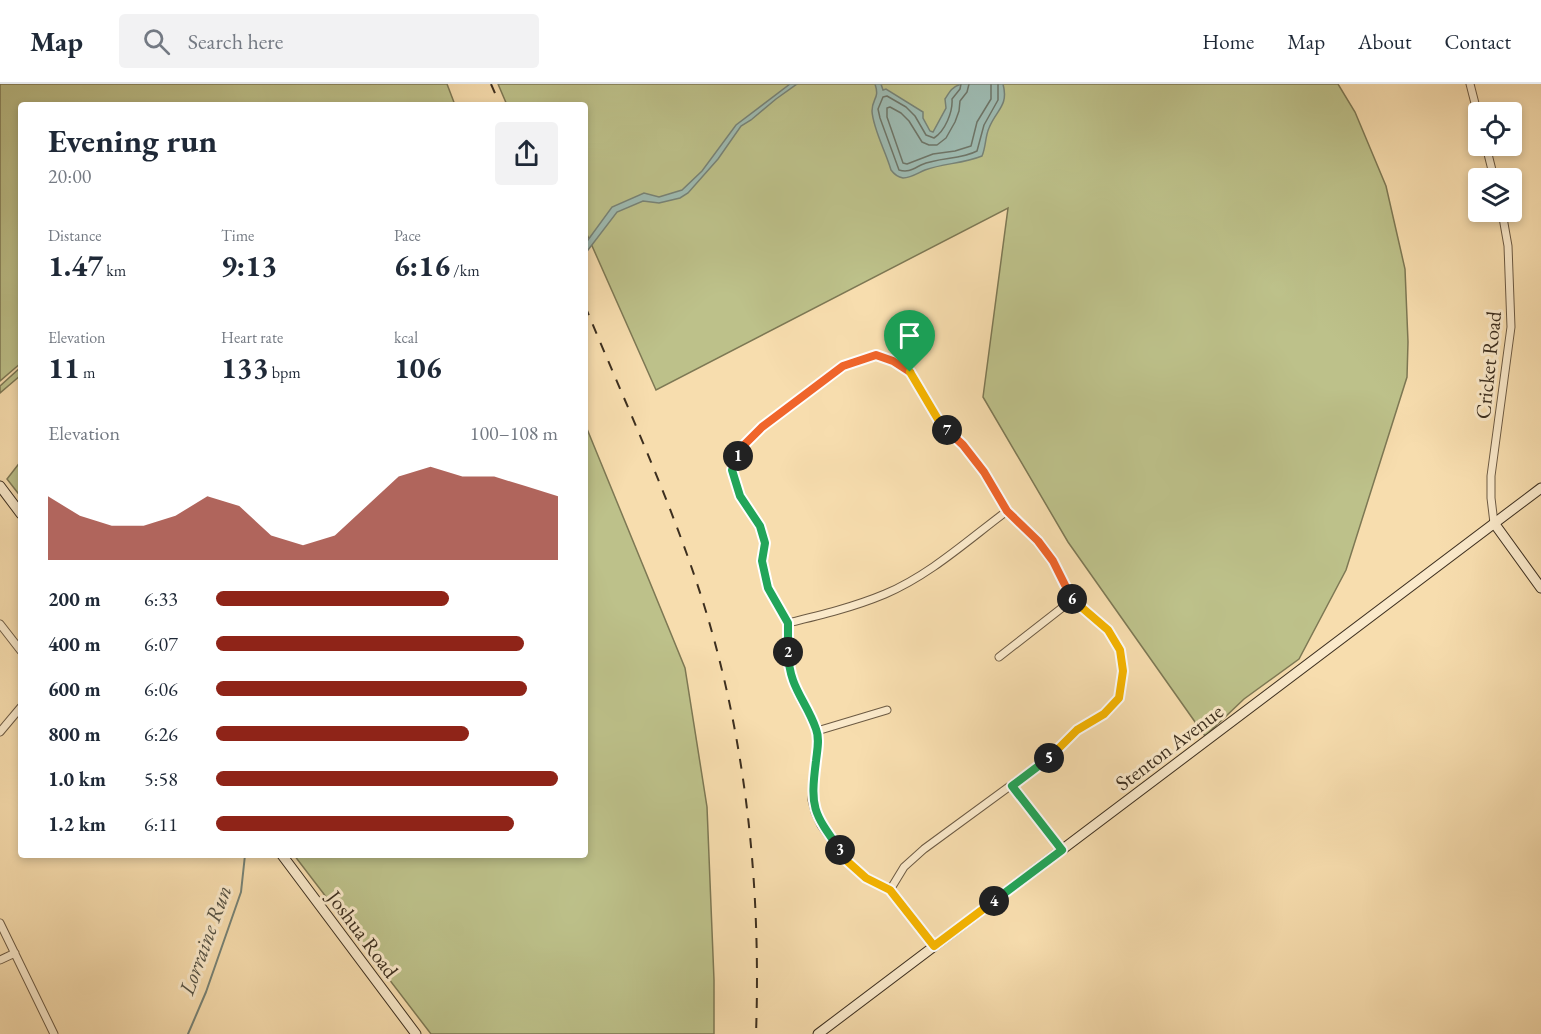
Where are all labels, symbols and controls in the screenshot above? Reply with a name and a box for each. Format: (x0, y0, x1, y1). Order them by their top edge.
search box (119, 14, 539, 68)
text: Map (30, 23, 83, 59)
icon: search (140, 25, 173, 58)
text: Search here (188, 27, 283, 56)
text: Home (1202, 28, 1254, 55)
text: Map (1287, 28, 1325, 55)
text: About (1358, 28, 1411, 55)
text: Contact (1444, 28, 1511, 55)
map controls (1468, 102, 1522, 222)
button: locate (1468, 102, 1522, 156)
text: Evening run (48, 119, 217, 162)
button: share (495, 122, 558, 185)
text: 20:00 (48, 163, 91, 189)
button: layers (1468, 168, 1522, 222)
text: Distance (48, 225, 101, 246)
text: Time (221, 225, 254, 246)
text: Pace (394, 225, 421, 246)
text: 1.47 (48, 246, 103, 285)
text: 9:13 (221, 246, 277, 285)
text: 6:16 (394, 246, 450, 285)
text: km (103, 260, 126, 281)
text: /km (450, 260, 480, 281)
street label: Cricket Road (1469, 309, 1507, 420)
pin (884, 310, 935, 372)
icon: arrive (893, 319, 926, 352)
text: Elevation (48, 327, 106, 348)
text: Heart rate (221, 327, 283, 348)
text: kcal (394, 327, 418, 348)
text: 11 (48, 348, 80, 387)
text: 133 (221, 348, 269, 387)
text: 106 (394, 348, 442, 387)
text: m (80, 362, 95, 383)
text: bpm (269, 362, 301, 383)
pin: 7 (932, 415, 962, 445)
text: 7 (943, 419, 951, 440)
text: Elevation (48, 420, 120, 446)
text: 100–108 m (470, 420, 558, 446)
pin: 1 (723, 441, 753, 471)
text: 1 (734, 445, 742, 466)
pin: 6 (1057, 584, 1087, 614)
text: 200 m (48, 586, 101, 612)
text: 6:33 (144, 586, 178, 612)
text: 6 (1068, 588, 1076, 609)
text: 400 m (48, 631, 101, 657)
text: 6:07 (144, 631, 178, 657)
pin: 2 (773, 637, 803, 667)
text: 2 (784, 641, 792, 662)
text: 600 m (48, 676, 101, 702)
text: 6:06 (144, 676, 178, 702)
street label: Stenton Avenue (1110, 698, 1228, 796)
text: 800 m (48, 721, 101, 747)
text: 6:26 (144, 721, 178, 747)
pin: 5 (1034, 743, 1064, 773)
text: 5 (1045, 747, 1053, 768)
text: 1.0 km (48, 766, 106, 792)
text: 5:58 (144, 766, 178, 792)
text: 1.2 km (48, 811, 106, 837)
text: 6:11 (144, 811, 178, 837)
pin: 3 (825, 835, 855, 865)
text: 3 (836, 839, 844, 860)
water label: Lorraine Run (171, 881, 238, 1000)
street label: Joshua Road (320, 883, 405, 983)
pin: 4 (979, 886, 1009, 916)
text: 4 (990, 890, 998, 911)

